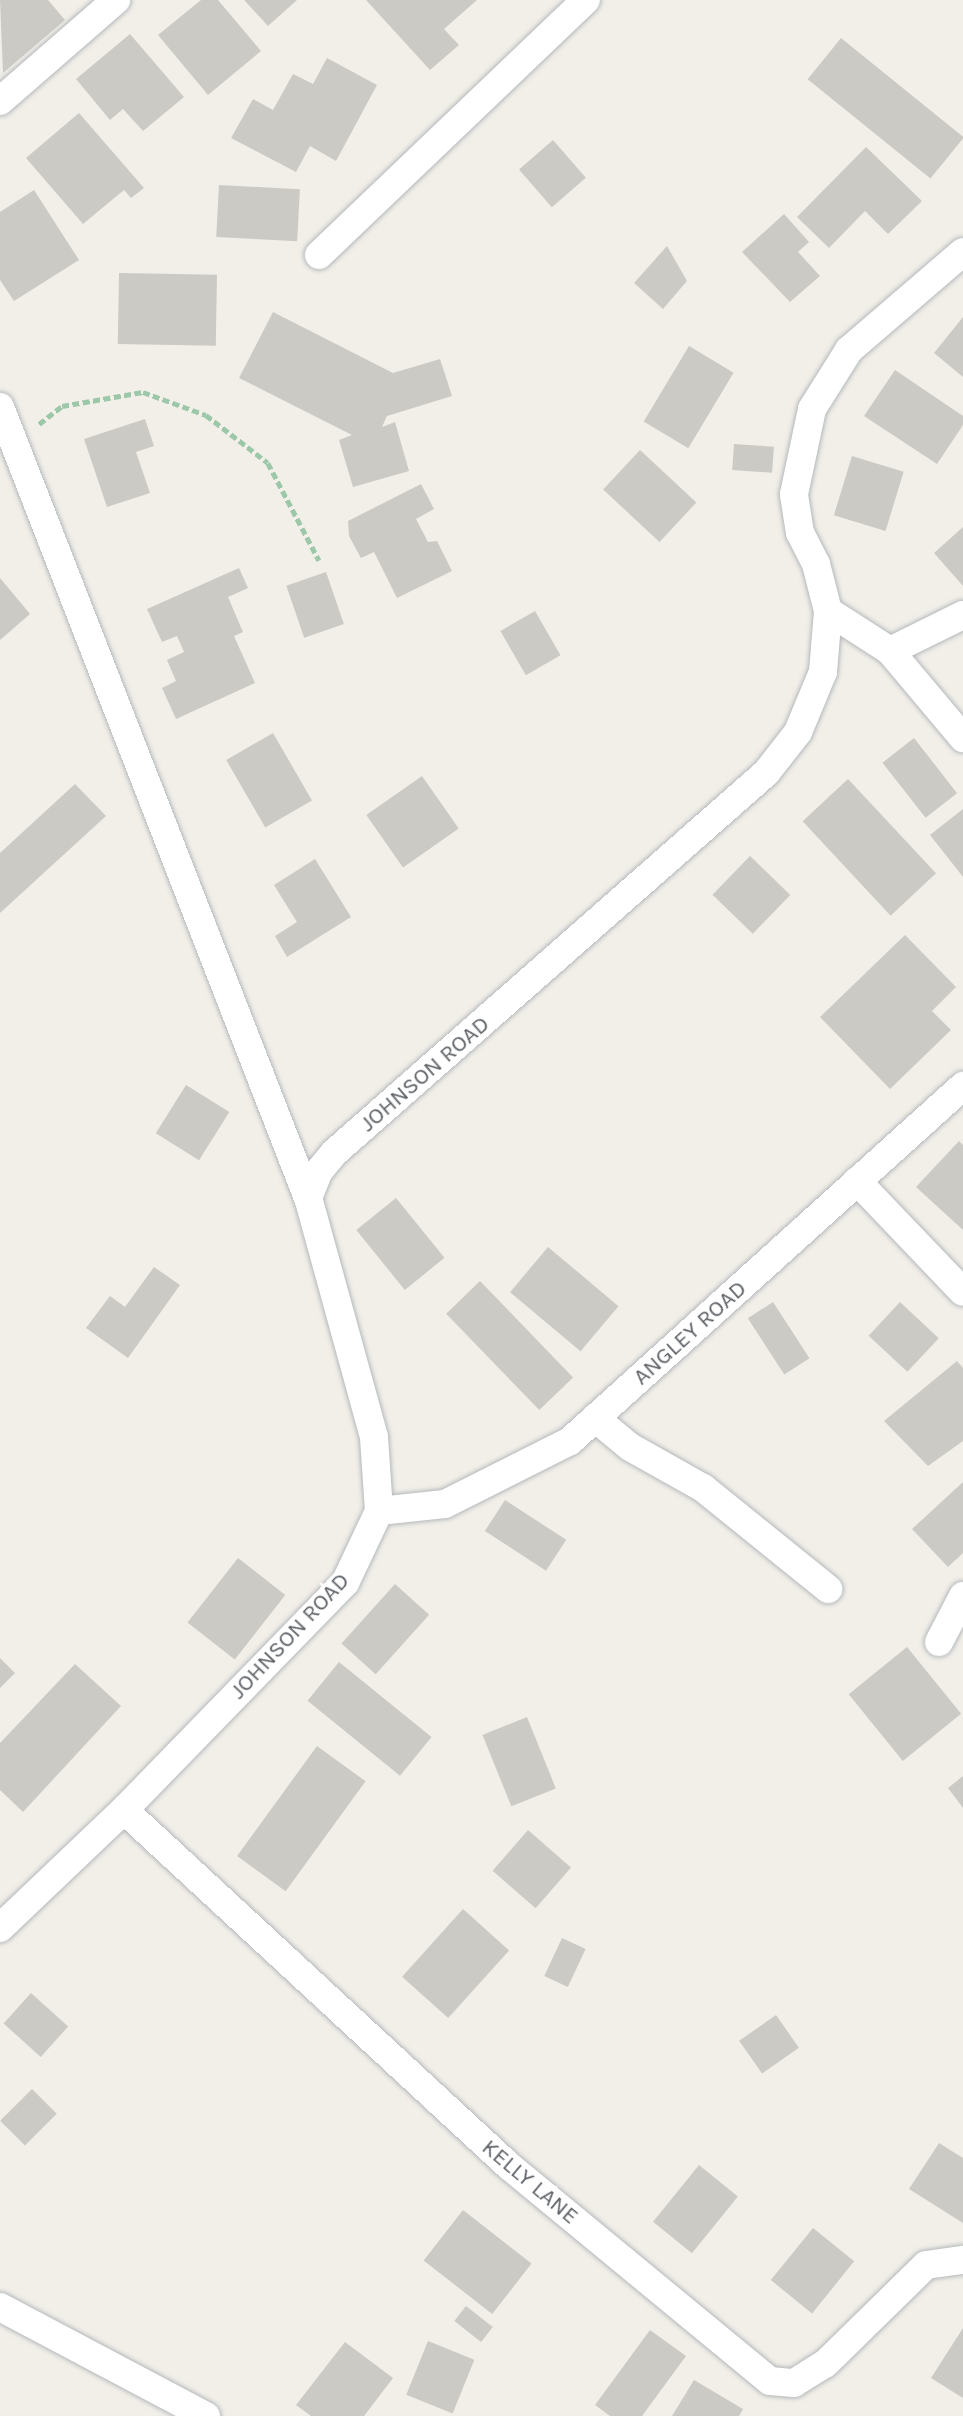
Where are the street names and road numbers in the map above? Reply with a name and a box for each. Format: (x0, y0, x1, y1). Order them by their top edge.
street label: JOHNSON ROAD (355, 1010, 495, 1138)
street label: ANGLEY ROAD (628, 1275, 752, 1391)
street label: JOHNSON ROAD (224, 1567, 356, 1705)
street label: KELLY LANE (476, 2134, 584, 2230)

